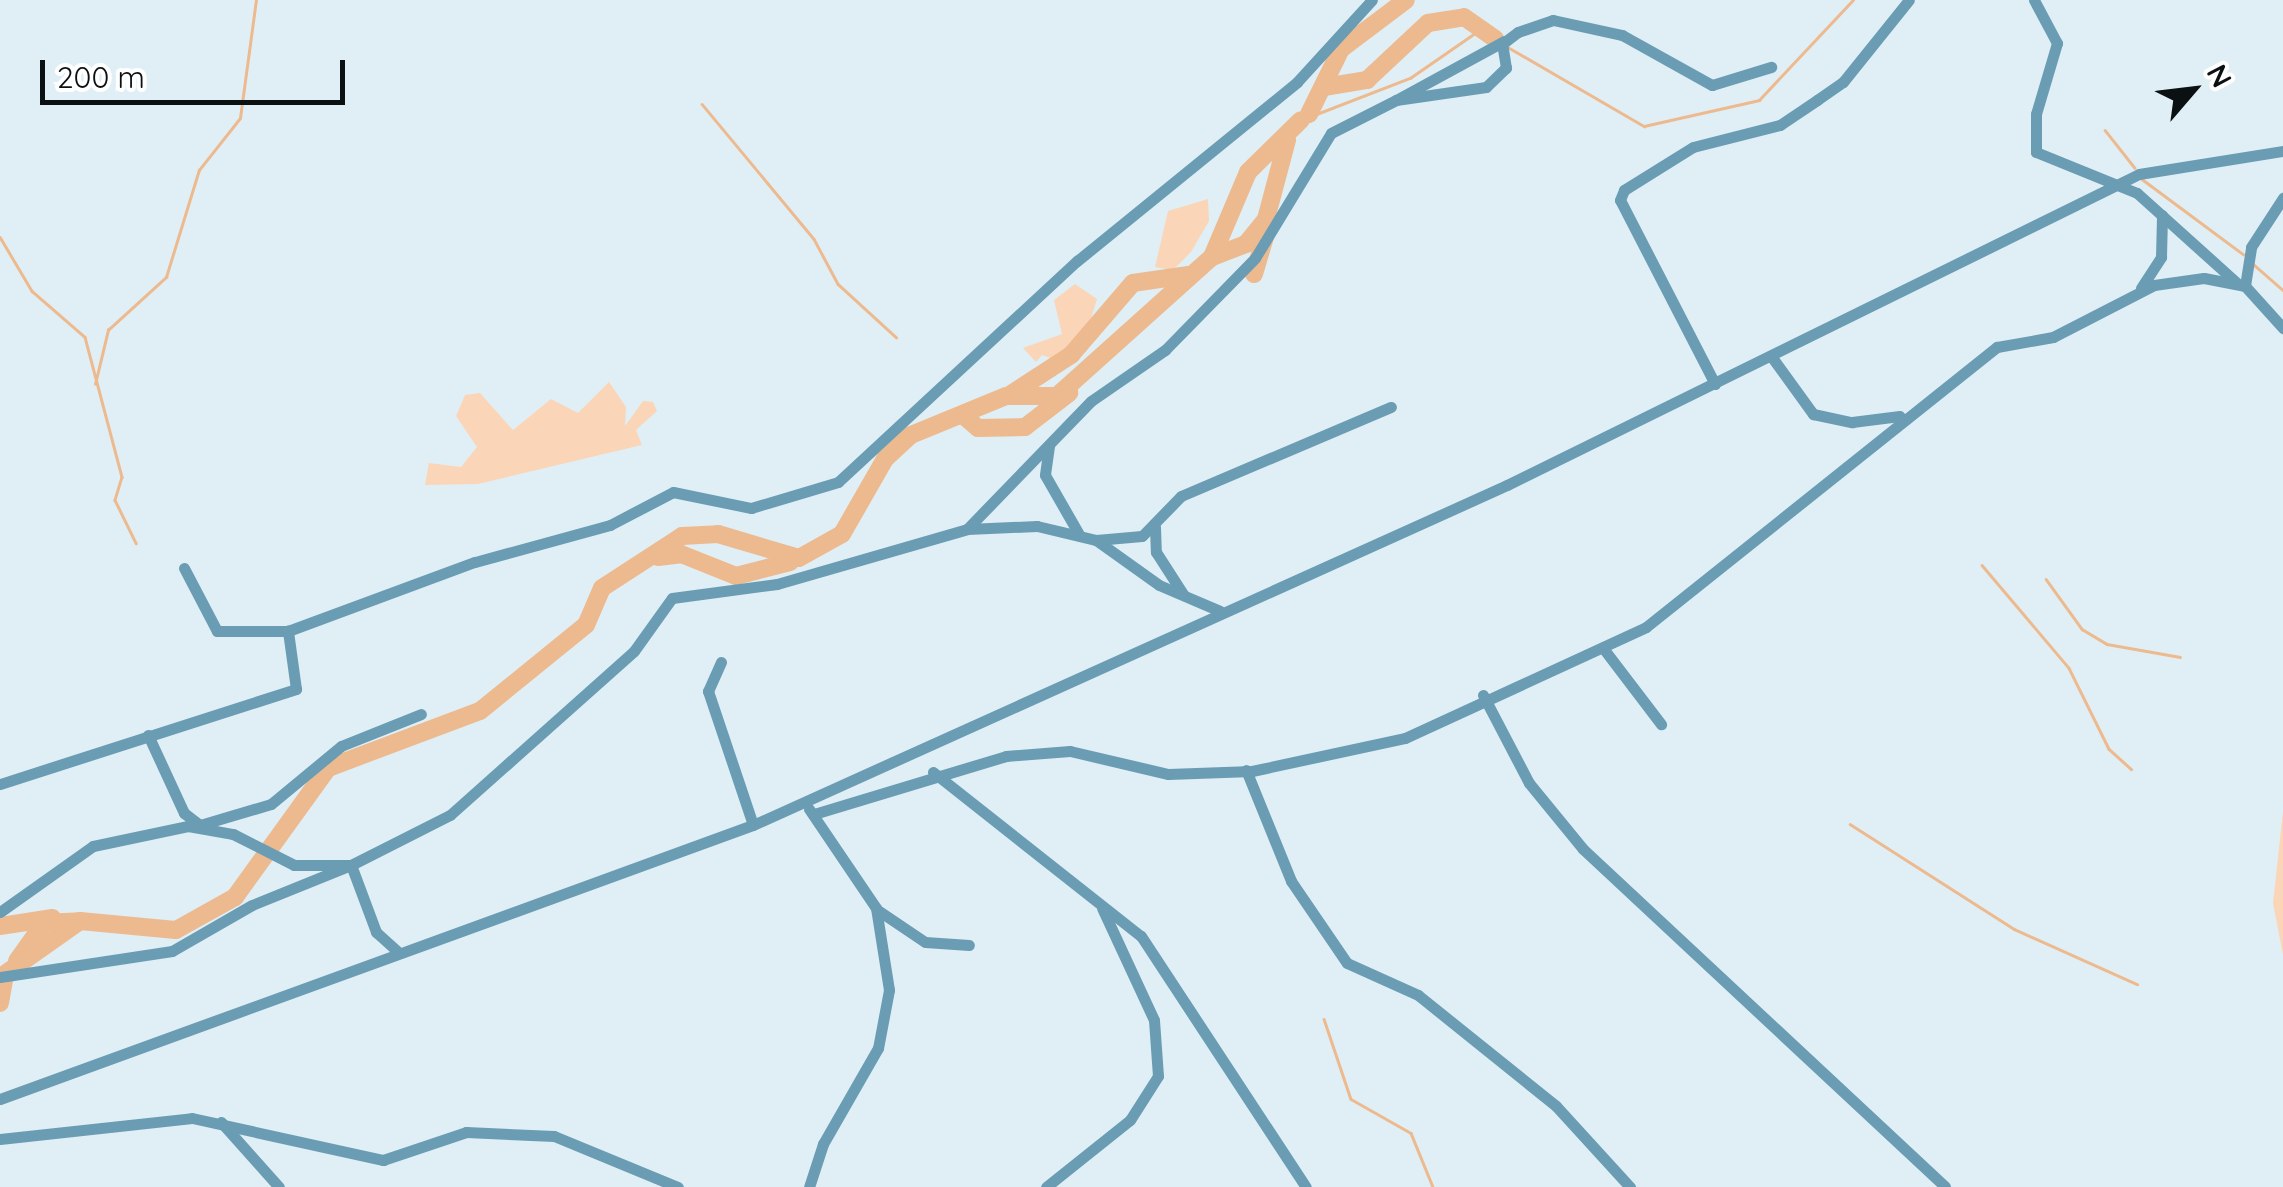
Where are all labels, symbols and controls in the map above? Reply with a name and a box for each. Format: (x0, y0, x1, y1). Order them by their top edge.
scale bar (45, 40, 350, 102)
north arrow (2143, 40, 2243, 140)
text: 200 m (57, 58, 145, 96)
text: N (2200, 58, 2240, 93)

